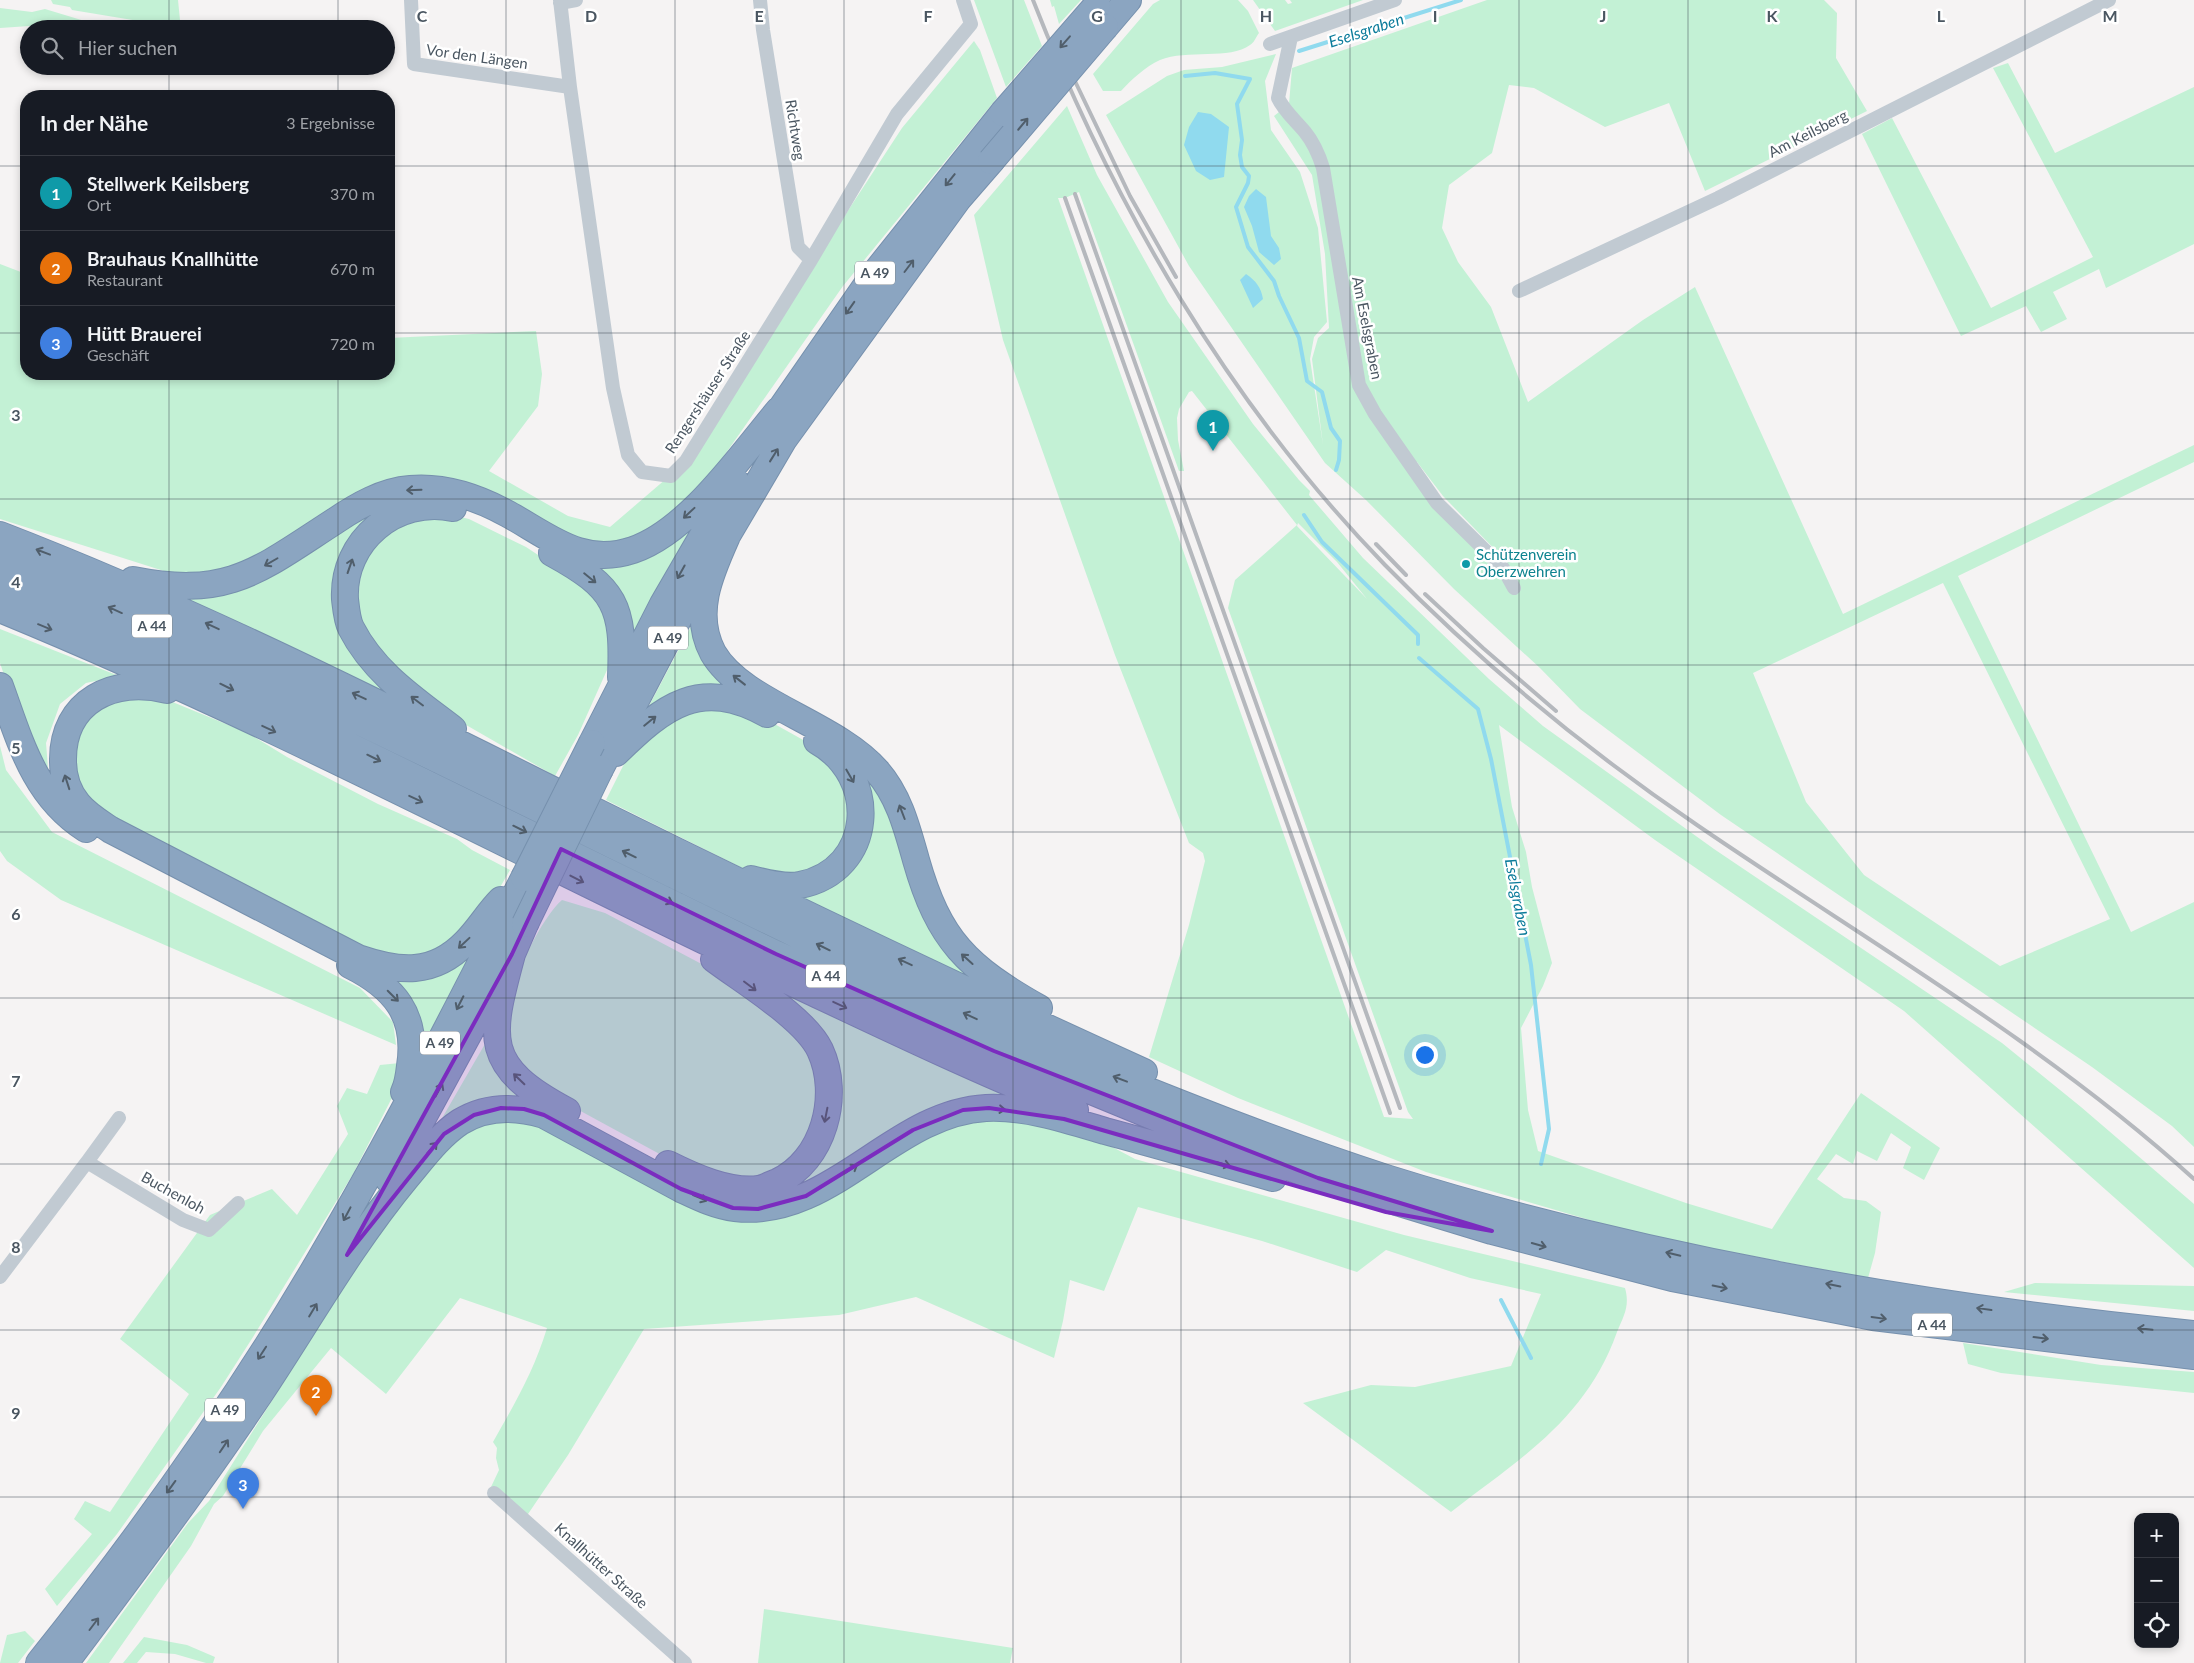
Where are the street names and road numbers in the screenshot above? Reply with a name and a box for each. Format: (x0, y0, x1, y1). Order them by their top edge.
street label: Vor den Längen (425, 40, 529, 72)
street label: Richtweg (782, 98, 810, 162)
street label: Am Keilsberg (1765, 105, 1850, 161)
road number: A 49 (855, 262, 895, 284)
street label: Am Eselsgraben (1349, 275, 1387, 381)
street label: Rengershäuser Straße (661, 327, 754, 456)
road number: A 44 (132, 614, 172, 638)
road number: A 49 (648, 626, 688, 650)
road number: A 44 (806, 964, 846, 988)
road number: A 49 (420, 1032, 460, 1054)
street label: Buchenloh (138, 1167, 209, 1217)
road number: A 44 (1912, 1314, 1952, 1336)
road number: A 49 (205, 1398, 245, 1422)
street label: Knallhütter Straße (551, 1519, 652, 1612)

